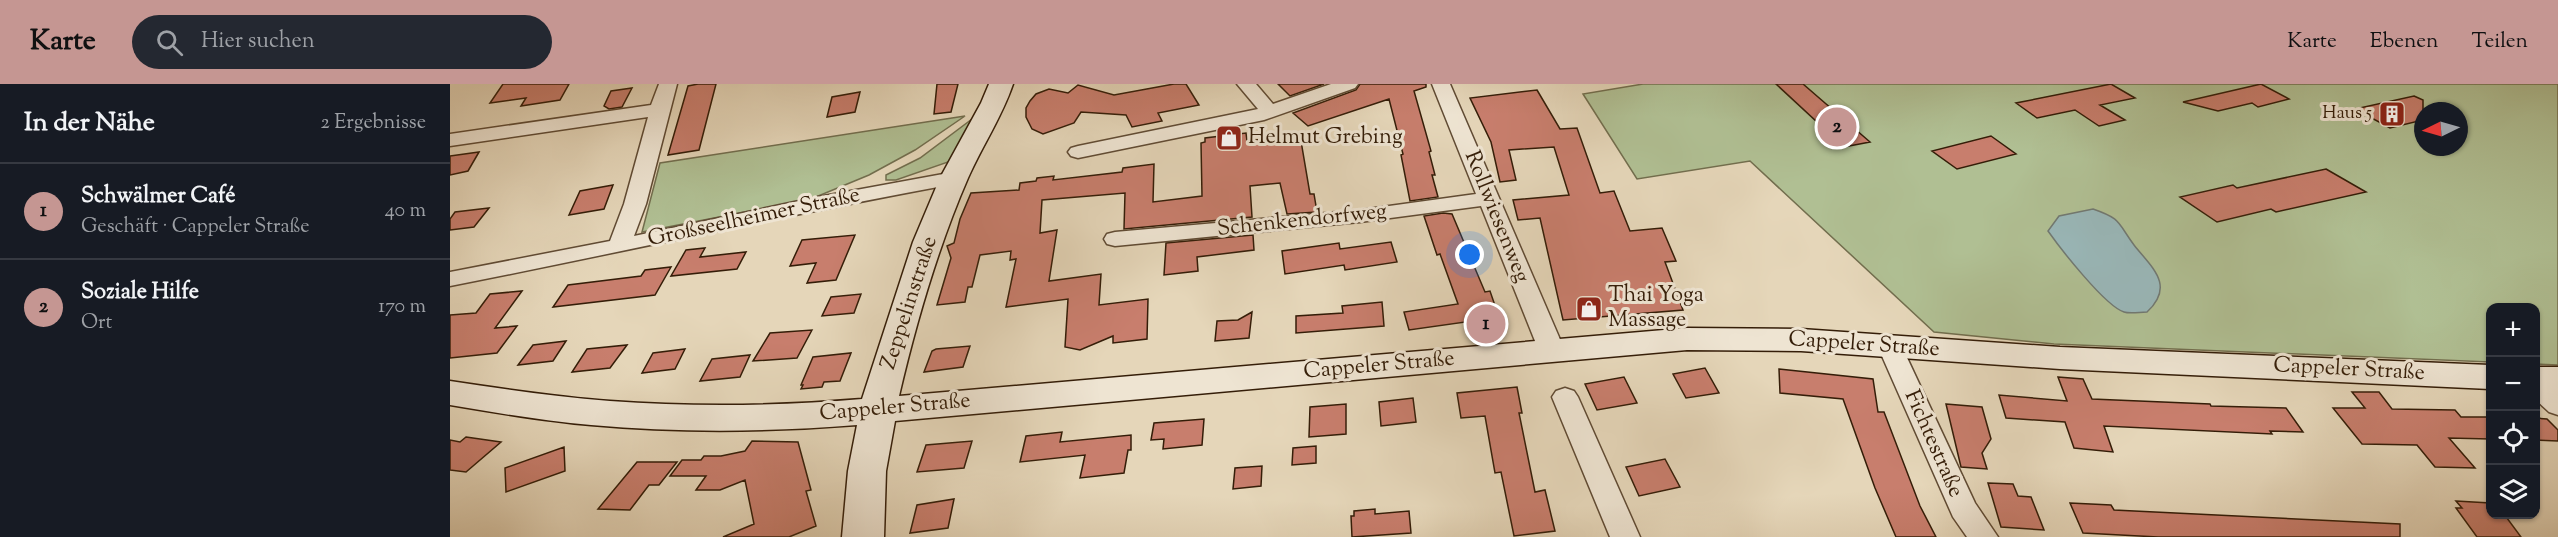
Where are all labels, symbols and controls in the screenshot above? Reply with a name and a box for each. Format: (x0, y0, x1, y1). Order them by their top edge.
search box (132, 15, 552, 69)
text: Karte (30, 22, 96, 62)
icon: search (153, 26, 186, 59)
text: Hier suchen (201, 26, 315, 58)
text: Karte (2287, 27, 2337, 57)
text: Ebenen (2370, 27, 2438, 57)
text: Teilen (2471, 27, 2528, 57)
building icon: Haus 5 (2377, 99, 2407, 129)
place label: Haus 5 (2322, 101, 2372, 127)
north arrow (2414, 102, 2468, 156)
pin: 2 (1818, 104, 1856, 150)
text: In der Nähe (24, 105, 155, 142)
text: 2 Ergebnisse (321, 109, 426, 138)
place label: Helmut Grebing (1248, 122, 1403, 154)
shop icon: Helmut Grebing (1214, 123, 1244, 153)
street label: Rollwiesenweg (1455, 146, 1537, 288)
street label: Großseelheimer Straße (645, 180, 863, 256)
text: Schwälmer Café (81, 181, 236, 213)
street label: Schenkendorfweg (1216, 196, 1389, 246)
text: 1 (40, 197, 47, 226)
text: 40 m (385, 197, 426, 226)
text: Geschäft · Cappeler Straße (81, 213, 310, 242)
street label: Zeppelinstraße (873, 232, 947, 374)
your location (1455, 240, 1484, 269)
text: Soziale Hilfe (81, 277, 199, 309)
place label: Thai Yoga Massage (1608, 280, 1704, 337)
text: 2 (39, 293, 48, 322)
text: 170 m (378, 293, 426, 322)
shop icon: Thai Yoga Massage (1574, 294, 1604, 324)
pin: 1 (1466, 302, 1506, 346)
map controls (2486, 303, 2540, 519)
button: + (2486, 303, 2540, 357)
text: Ort (81, 309, 112, 338)
street label: Cappeler Straße (1787, 324, 1941, 366)
street label: Cappeler Straße (1302, 343, 1456, 389)
street label: Cappeler Straße (2272, 350, 2426, 390)
button: − (2486, 357, 2540, 411)
street label: Cappeler Straße (818, 385, 972, 431)
street label: Fichtestraße (1895, 385, 1971, 503)
button: locate (2486, 411, 2540, 465)
button: layers (2486, 465, 2540, 519)

